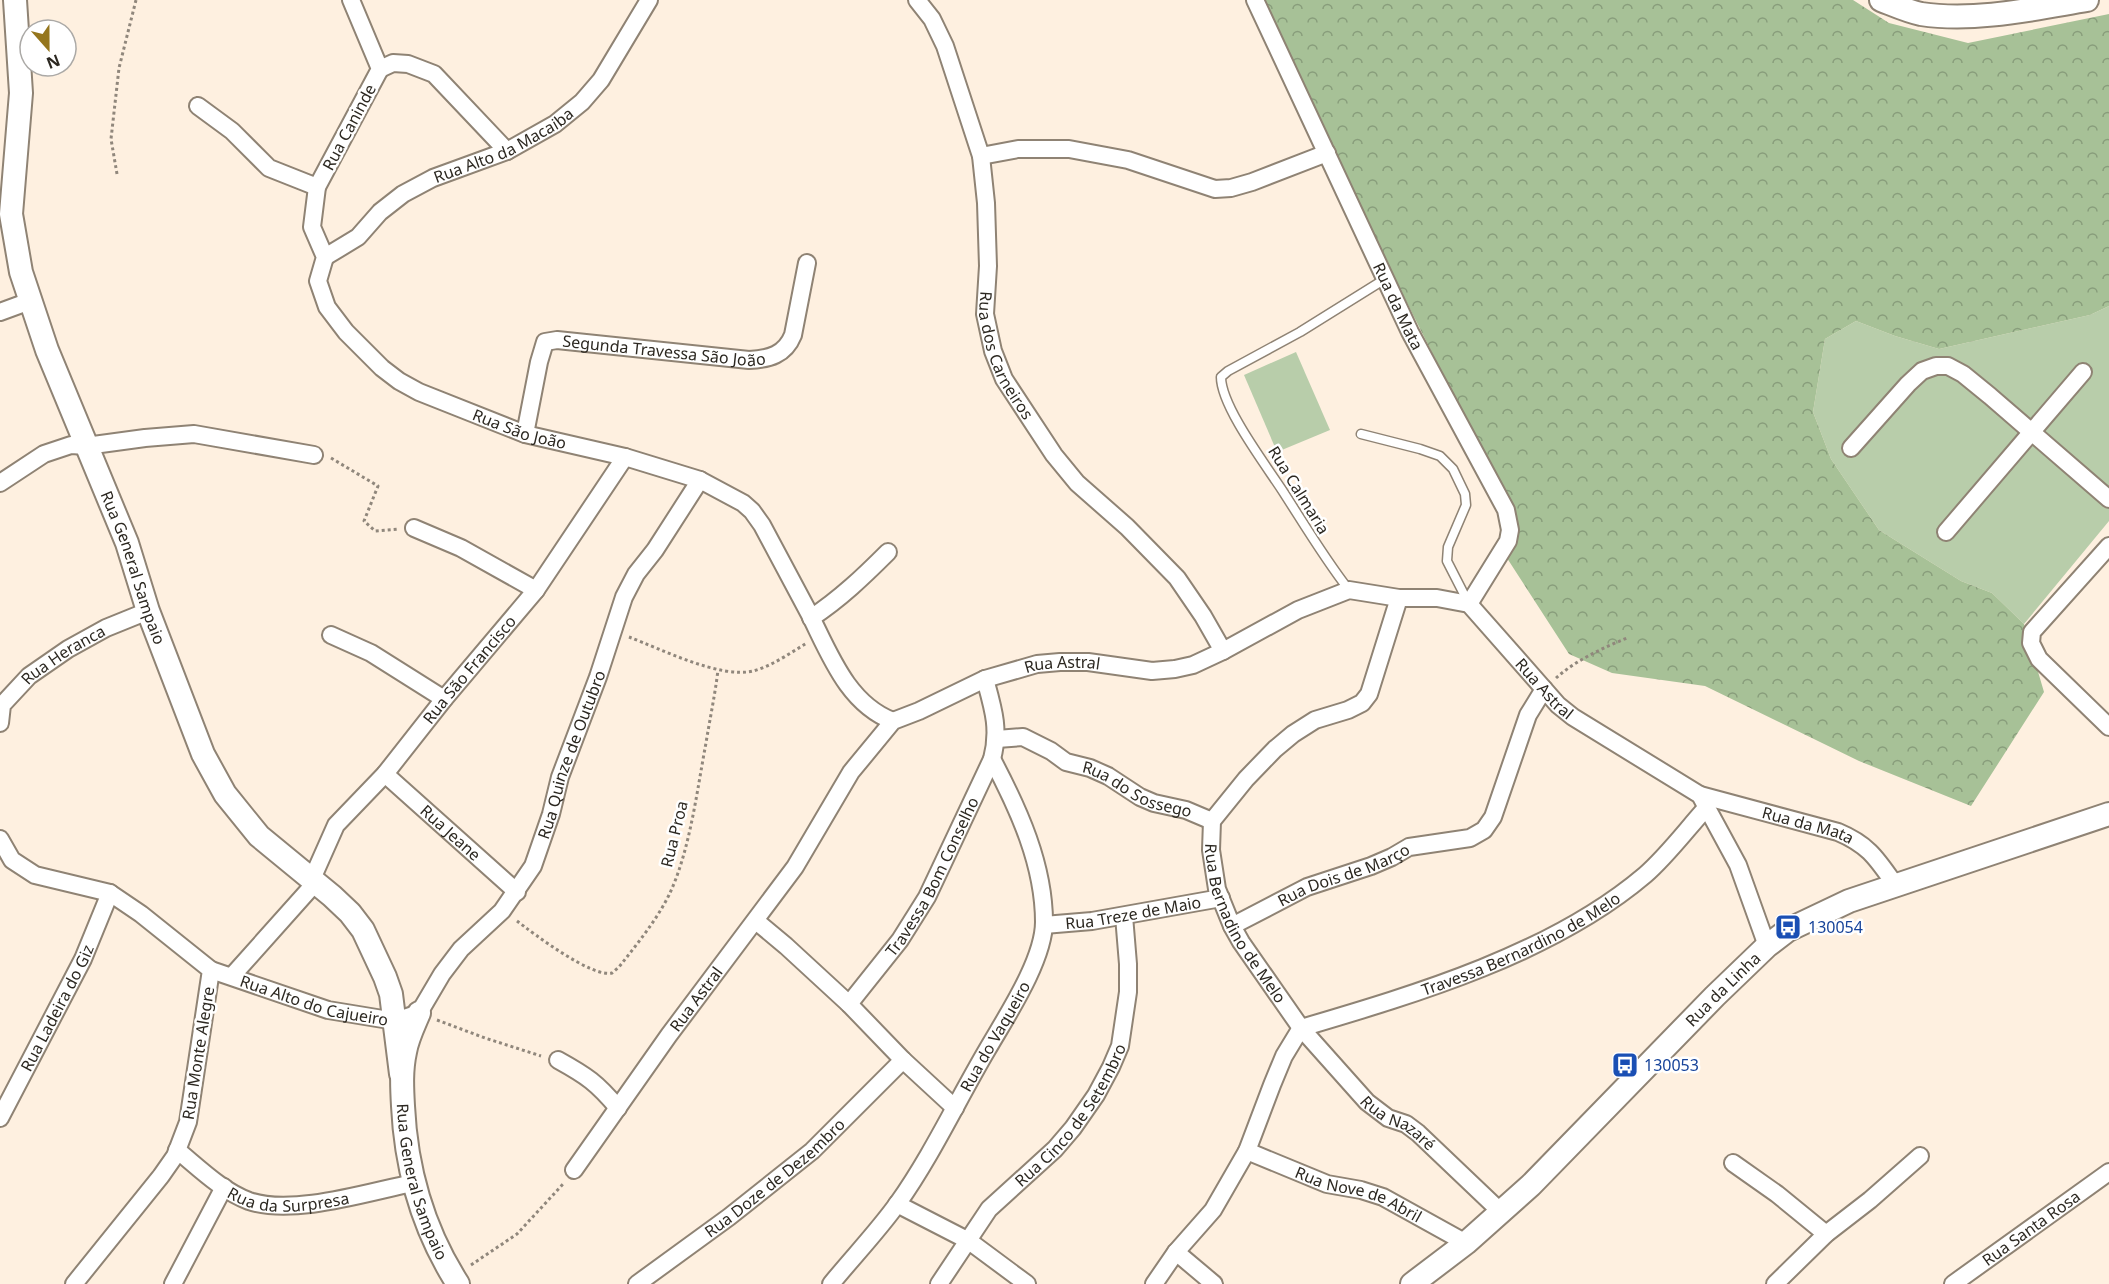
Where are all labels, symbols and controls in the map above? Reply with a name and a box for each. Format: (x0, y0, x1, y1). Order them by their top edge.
north arrow (18, 18, 78, 78)
text: N (43, 49, 63, 75)
street label: Rua Caninde (317, 80, 381, 174)
street label: Rua Alto da Macaiba (430, 102, 578, 188)
street label: Rua da Mata (1368, 259, 1429, 354)
street label: Rua dos Carneiros (974, 291, 1039, 424)
street label: Segunda Travessa São João (561, 330, 767, 371)
street label: Rua São João (469, 403, 568, 454)
street label: Rua Calmaria (1263, 442, 1335, 538)
street label: Rua General Sampaio (96, 488, 171, 648)
street label: Rua São Francisco (418, 611, 521, 728)
street label: Rua Heranca (16, 620, 109, 689)
street label: Rua Astral (1022, 651, 1102, 678)
street label: Rua Astral (1511, 653, 1578, 724)
street label: Rua Quinze de Outubro (532, 668, 610, 842)
street label: Rua do Sossego (1080, 756, 1196, 822)
street label: Travessa Bom Conselho (880, 793, 984, 961)
street label: Rua Proa (655, 799, 693, 869)
street label: Rua Jeane (416, 800, 486, 866)
street label: Rua da Mata (1760, 801, 1858, 849)
street label: Rua Dois de Março (1274, 838, 1414, 911)
street label: Rua Bernadino de Melo (1200, 843, 1291, 1007)
street label: Travessa Bernardino de Melo (1418, 887, 1625, 1001)
street label: Rua Treze de Maio (1064, 891, 1203, 934)
bus stop icon: 130054 (1773, 912, 1803, 942)
place label: 130054 (1808, 916, 1863, 938)
street label: Rua Ladeira do Giz (15, 941, 99, 1075)
street label: Rua da Linha (1680, 947, 1765, 1031)
street label: Rua Astral (664, 962, 728, 1036)
street label: Rua Alto do Cajueiro (237, 970, 390, 1031)
street label: Rua do Vaqueiro (955, 977, 1035, 1096)
street label: Rua Monte Alegre (177, 985, 219, 1121)
street label: Rua Cinco de Setembro (1010, 1040, 1131, 1191)
bus stop icon: 130053 (1610, 1050, 1640, 1080)
place label: 130053 (1644, 1054, 1699, 1076)
street label: Rua Nazaré (1355, 1091, 1440, 1155)
street label: Rua General Sampaio (392, 1103, 453, 1264)
street label: Rua Doze de Dezembro (700, 1113, 850, 1242)
street label: Rua Nove de Abril (1292, 1161, 1426, 1227)
street label: Rua da Surpresa (224, 1182, 351, 1217)
street label: Rua Santa Rosa (1977, 1185, 2084, 1271)

